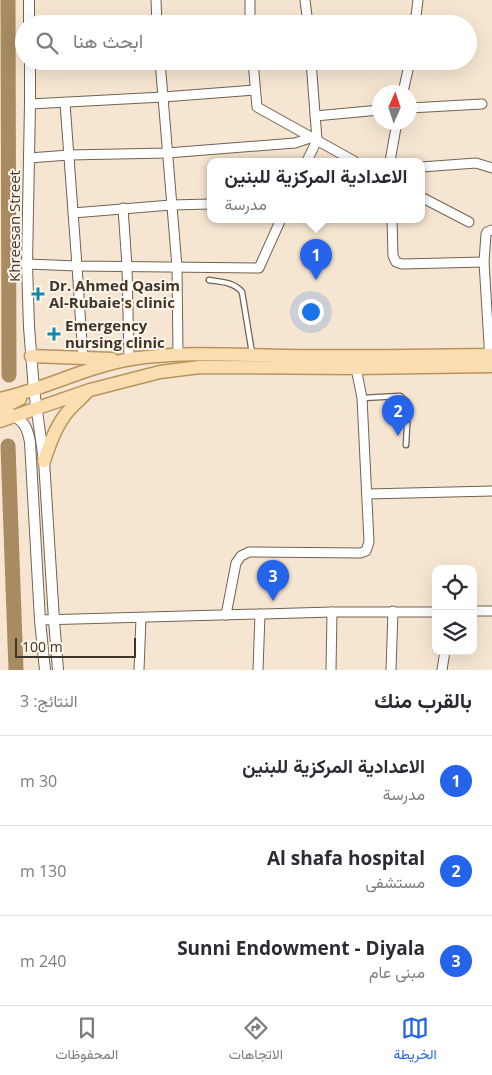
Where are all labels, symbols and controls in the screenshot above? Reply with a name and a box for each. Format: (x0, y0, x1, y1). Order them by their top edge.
search box (15, 15, 477, 70)
text: ابحث هنا (73, 28, 143, 54)
icon: search (33, 29, 61, 57)
north arrow (372, 85, 417, 130)
popup (207, 158, 425, 223)
text: الاعدادية المركزية للبنين (225, 163, 407, 189)
street label: Khreesan Street (4, 170, 24, 282)
text: مدرسة (225, 193, 267, 215)
pin: 1 (300, 239, 332, 280)
place label: Dr. Ahmed Qasim Al-Rubaie's clinic (49, 275, 180, 312)
marker: Dr. Ahmed Qasim Al-Rubaie's clinic (31, 287, 45, 301)
your location (298, 299, 324, 325)
place label: Emergency nursing clinic (65, 315, 165, 352)
marker: Emergency nursing clinic (47, 327, 61, 341)
pin: 2 (382, 395, 414, 436)
pin: 3 (257, 560, 289, 601)
map controls (432, 565, 477, 655)
button: locate (432, 565, 477, 610)
button: layers (432, 610, 477, 655)
scale bar (15, 635, 136, 658)
text: 100 m (22, 637, 63, 656)
text: بالقرب منك (374, 686, 472, 714)
text: النتائج: 3 (20, 690, 77, 712)
text: الاعدادية المركزية للبنين (242, 753, 425, 779)
text: 30 m (20, 770, 57, 792)
text: 1 (451, 770, 461, 792)
text: مدرسة (383, 783, 425, 805)
text: Al shafa hospital (267, 845, 425, 871)
text: 130 m (20, 860, 66, 882)
text: 2 (451, 860, 461, 882)
text: مستشفى (365, 871, 425, 893)
text: Sunni Endowment - Diyala (177, 935, 425, 961)
text: 240 m (20, 950, 66, 972)
text: 3 (451, 950, 461, 972)
text: مبنى عام (369, 961, 425, 983)
tab: المحفوظات (55, 1014, 118, 1067)
tab: الاتجاهات (229, 1014, 283, 1067)
tab: الخريطة (393, 1014, 437, 1067)

